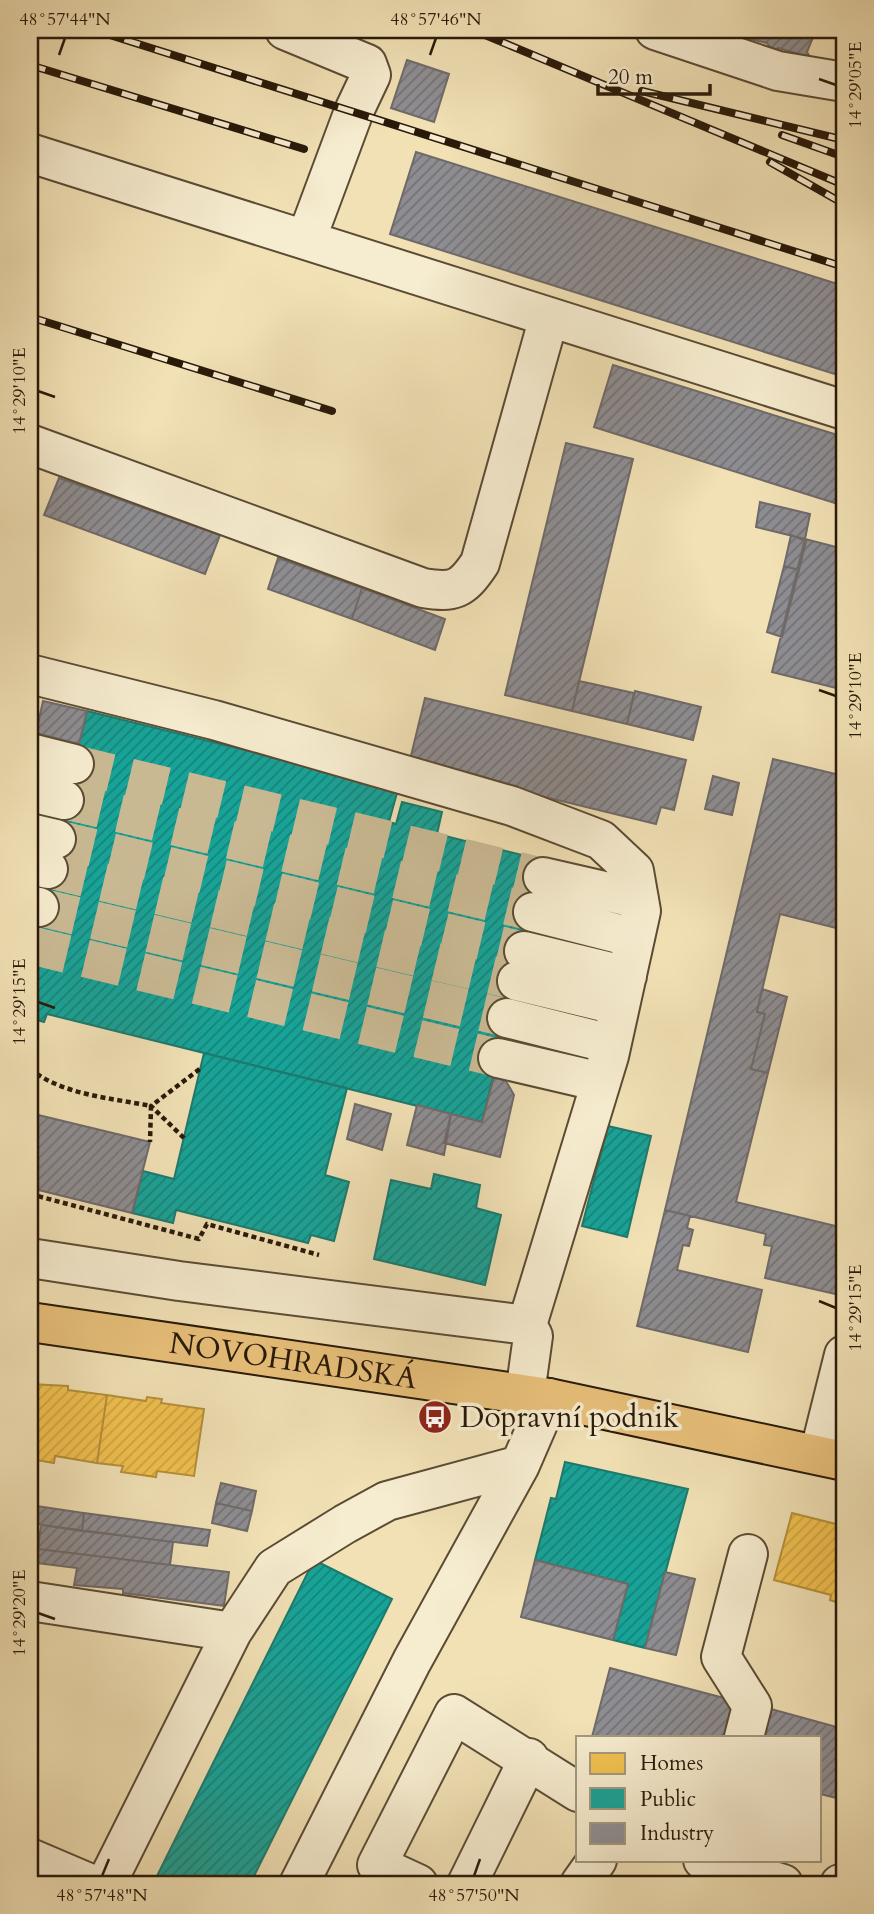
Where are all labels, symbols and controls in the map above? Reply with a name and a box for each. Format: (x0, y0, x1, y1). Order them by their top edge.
text: 48°57'44"N (19, 7, 111, 32)
text: 48°57'46"N (390, 7, 482, 32)
text: 14°29'05"E (843, 41, 868, 129)
scale bar (598, 52, 710, 96)
text: 20 m (608, 63, 653, 92)
text: 14°29'10"E (7, 347, 32, 435)
text: 14°29'10"E (843, 652, 868, 740)
text: 14°29'15"E (7, 958, 32, 1046)
text: 14°29'15"E (843, 1264, 868, 1352)
street label: NOVOHRADSKÁ (167, 1322, 420, 1399)
place label: Dopravní podnik (460, 1397, 679, 1438)
bus stop icon: Dopravní podnik (416, 1398, 454, 1436)
text: 14°29'20"E (7, 1569, 32, 1657)
legend (576, 1736, 822, 1862)
text: Homes (640, 1749, 703, 1778)
text: Public (640, 1785, 696, 1814)
text: Industry (640, 1819, 714, 1848)
text: 48°57'48"N (56, 1883, 148, 1908)
text: 48°57'50"N (428, 1883, 520, 1908)

